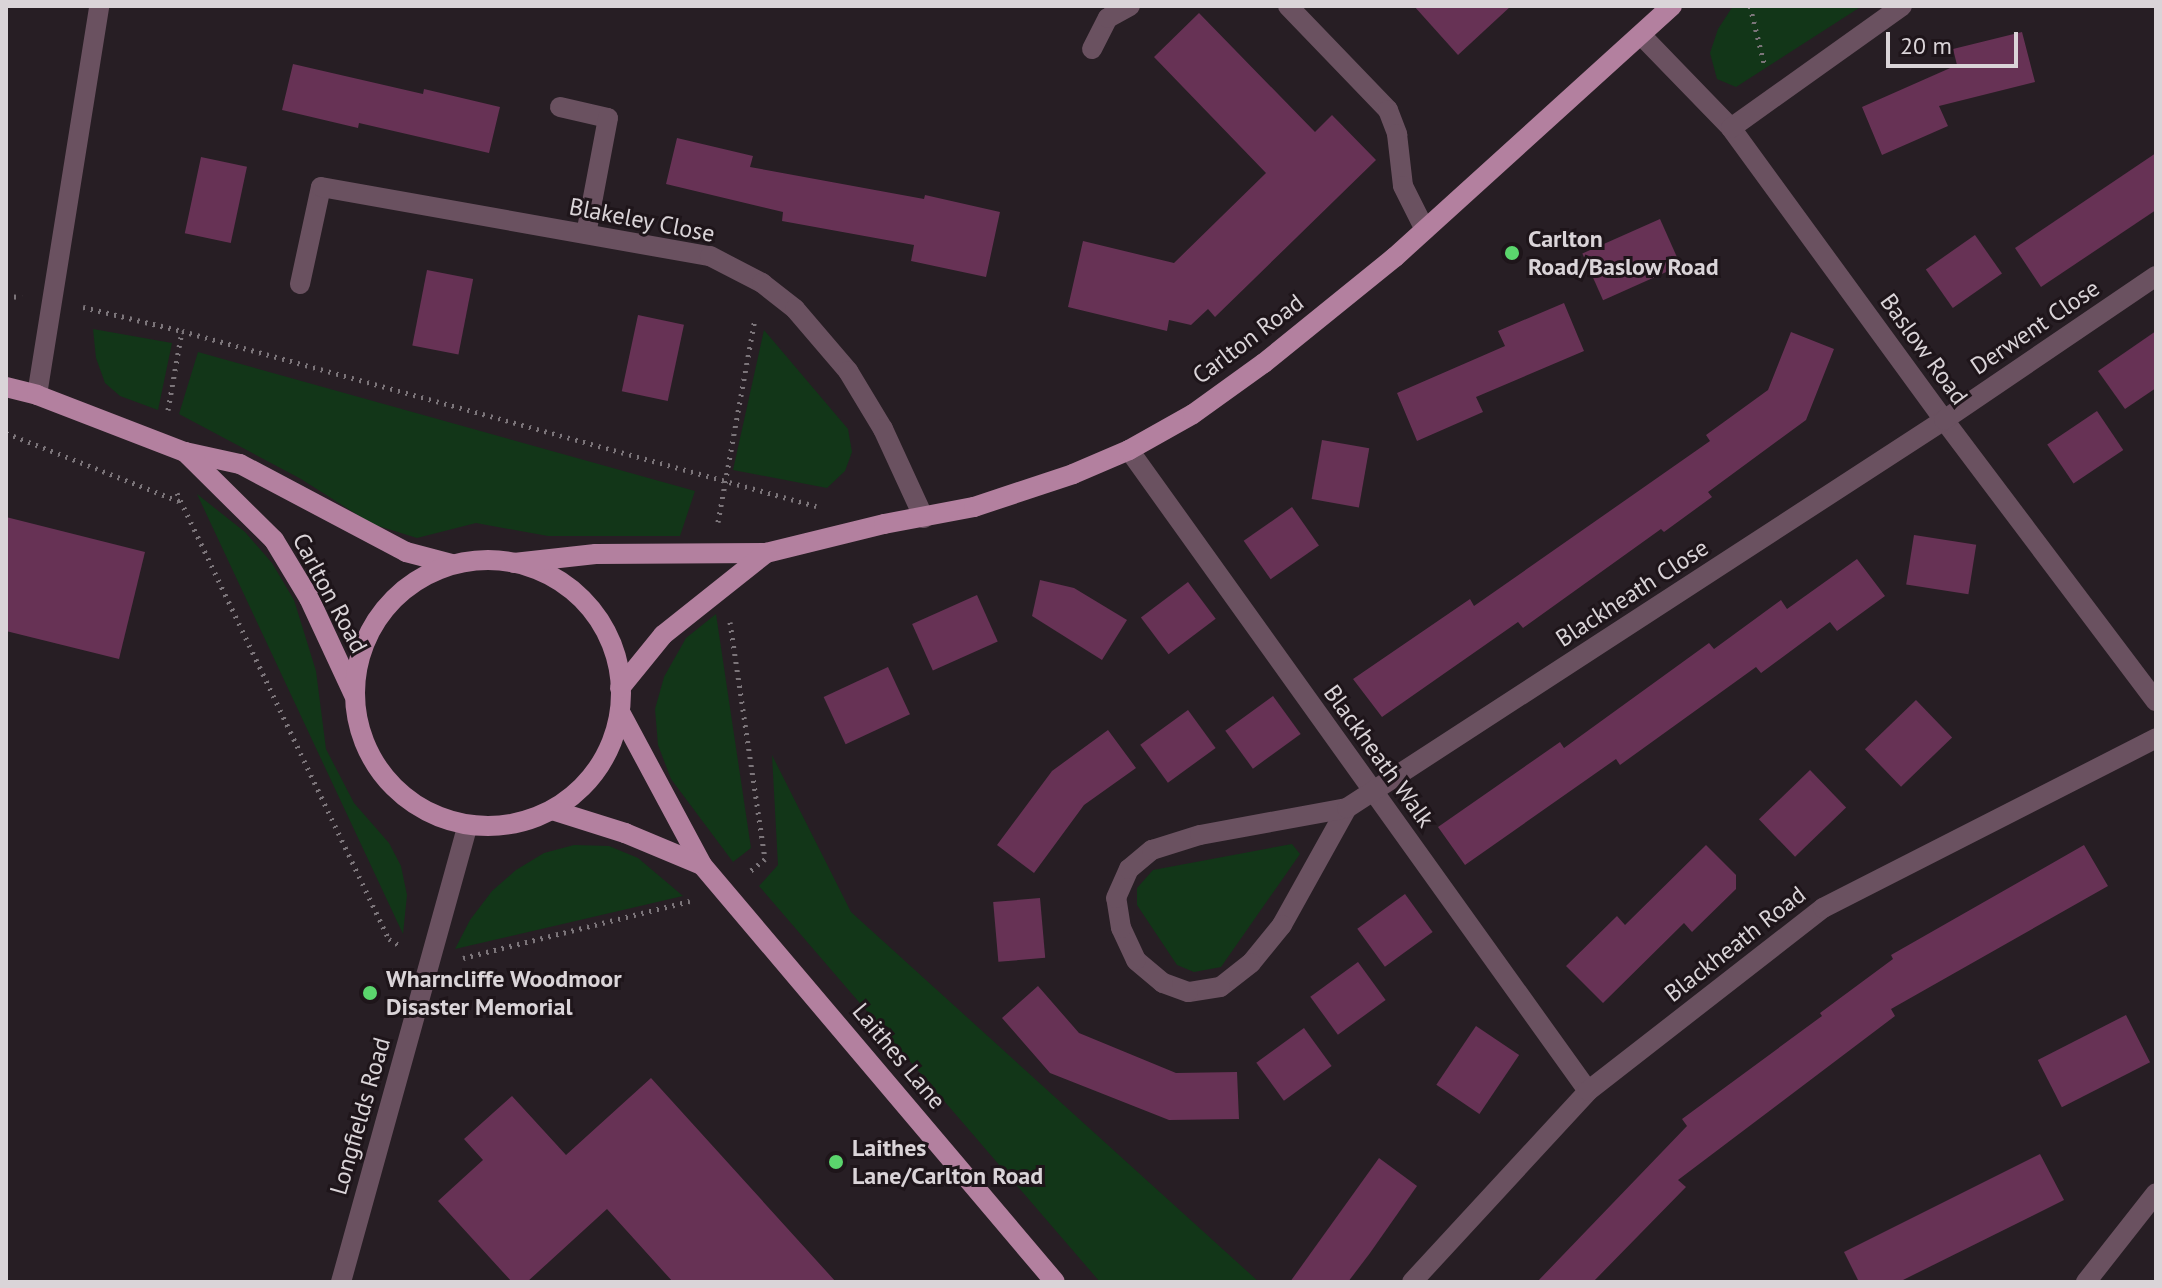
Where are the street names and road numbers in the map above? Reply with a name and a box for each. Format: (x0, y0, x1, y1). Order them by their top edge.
street label: Blakeley Close (566, 192, 718, 248)
street label: Derwent Close (1965, 273, 2105, 381)
street label: Carlton Road (1187, 288, 1309, 390)
street label: Baslow Road (1874, 288, 1974, 410)
street label: Carlton Road (286, 528, 374, 658)
street label: Blackheath Close (1550, 533, 1714, 653)
street label: Blackheath Walk (1318, 679, 1440, 833)
street label: Blackheath Road (1659, 880, 1811, 1008)
street label: Laithes Lane (846, 997, 952, 1115)
street label: Longfields Road (324, 1034, 396, 1198)

